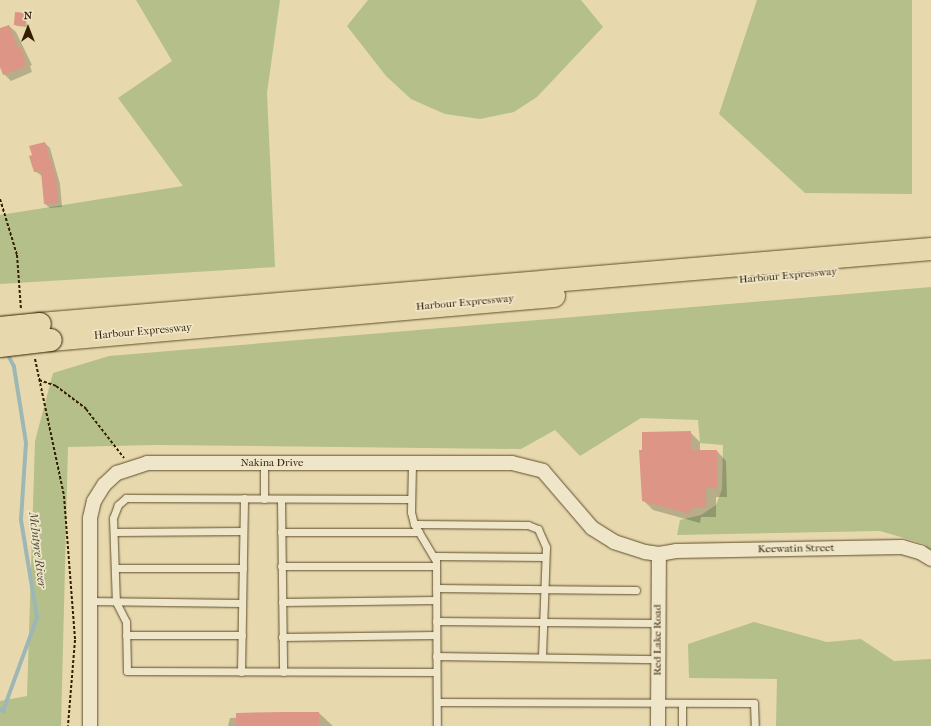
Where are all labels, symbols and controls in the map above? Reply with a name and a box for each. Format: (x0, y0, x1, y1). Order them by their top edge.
north arrow (8, 8, 48, 48)
text: N (24, 9, 32, 22)
street label: Harbour Expressway (738, 265, 838, 287)
street label: Harbour Expressway (415, 292, 515, 314)
street label: Harbour Expressway (93, 321, 193, 343)
street label: Nakina Drive (241, 456, 303, 470)
water label: McIntyre River (25, 511, 49, 589)
street label: Keewatin Street (758, 542, 834, 556)
street label: Red Lake Road (651, 604, 665, 676)

